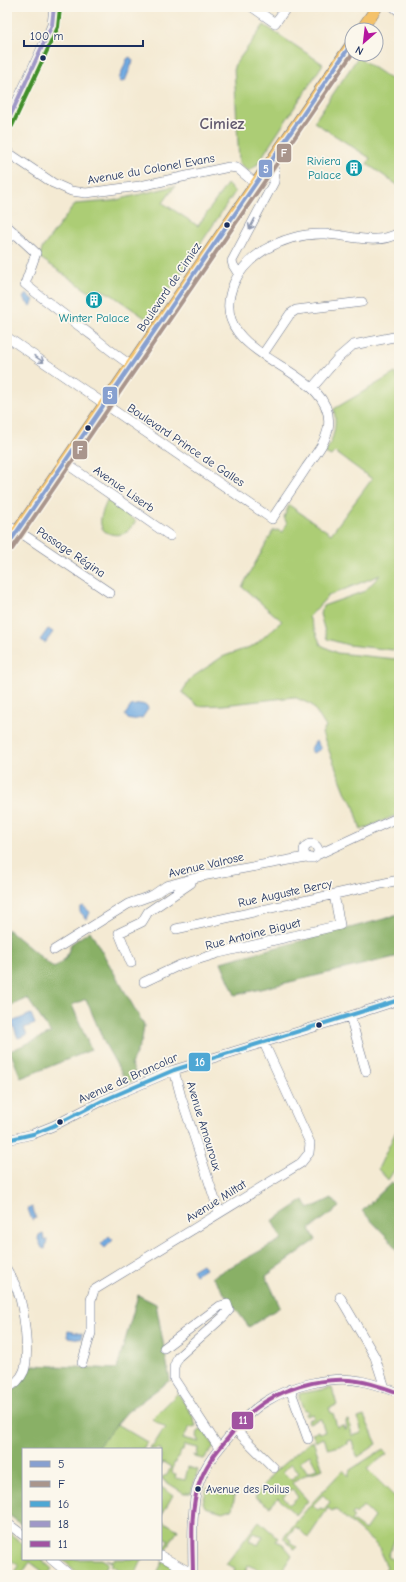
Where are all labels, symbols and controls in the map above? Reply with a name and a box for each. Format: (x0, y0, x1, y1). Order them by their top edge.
scale bar (24, 22, 143, 48)
north arrow (344, 22, 384, 62)
text: 100 m (30, 29, 63, 43)
text: N (353, 43, 366, 58)
unlabelled marker (38, 53, 48, 63)
district label: Cimiez (200, 115, 245, 133)
line badge: F (276, 143, 292, 163)
text: F (281, 147, 288, 160)
street label: Avenue du Colonel Evans (86, 151, 216, 187)
place label: Riviera Palace (307, 154, 341, 182)
building icon: Riviera Palace (344, 158, 364, 178)
line badge: 5 (258, 159, 273, 178)
text: 5 (263, 163, 269, 176)
one-way arrow (248, 217, 255, 229)
unlabelled marker (222, 220, 232, 230)
street label: Boulevard de Cimiez (134, 239, 204, 334)
building icon: Winter Palace (84, 290, 104, 310)
place label: Winter Palace (59, 311, 129, 325)
one-way arrow (33, 355, 44, 363)
line badge: 5 (102, 386, 118, 405)
text: 5 (107, 389, 113, 402)
street label: Boulevard Prince de Galles (125, 401, 247, 489)
unlabelled marker (83, 423, 93, 433)
line badge: F (72, 440, 88, 460)
text: F (77, 444, 84, 457)
street label: Avenue Liserb (91, 463, 157, 515)
street label: Passage Régina (34, 524, 108, 580)
street label: Avenue Valrose (167, 850, 245, 880)
street label: Rue Auguste Bercy (237, 876, 334, 910)
street label: Rue Antoine Biguet (204, 915, 303, 953)
unlabelled marker (314, 1020, 324, 1030)
street label: Avenue de Brancolar (76, 1050, 180, 1106)
line badge: 16 (188, 1052, 211, 1072)
text: 16 (195, 1056, 205, 1069)
street label: Avenue Amouroux (184, 1080, 224, 1173)
unlabelled marker (55, 1117, 65, 1127)
street label: Avenue Miltat (183, 1177, 249, 1225)
line badge: 11 (231, 1411, 254, 1430)
text: 11 (239, 1414, 247, 1427)
legend (22, 1448, 162, 1560)
text: 5 (58, 1457, 65, 1471)
text: F (58, 1477, 65, 1491)
place label: Avenue des Poilus (206, 1483, 290, 1496)
marker: Avenue des Poilus (193, 1484, 203, 1494)
text: 16 (58, 1497, 69, 1511)
text: 18 (58, 1517, 69, 1531)
text: 11 (58, 1537, 68, 1551)

